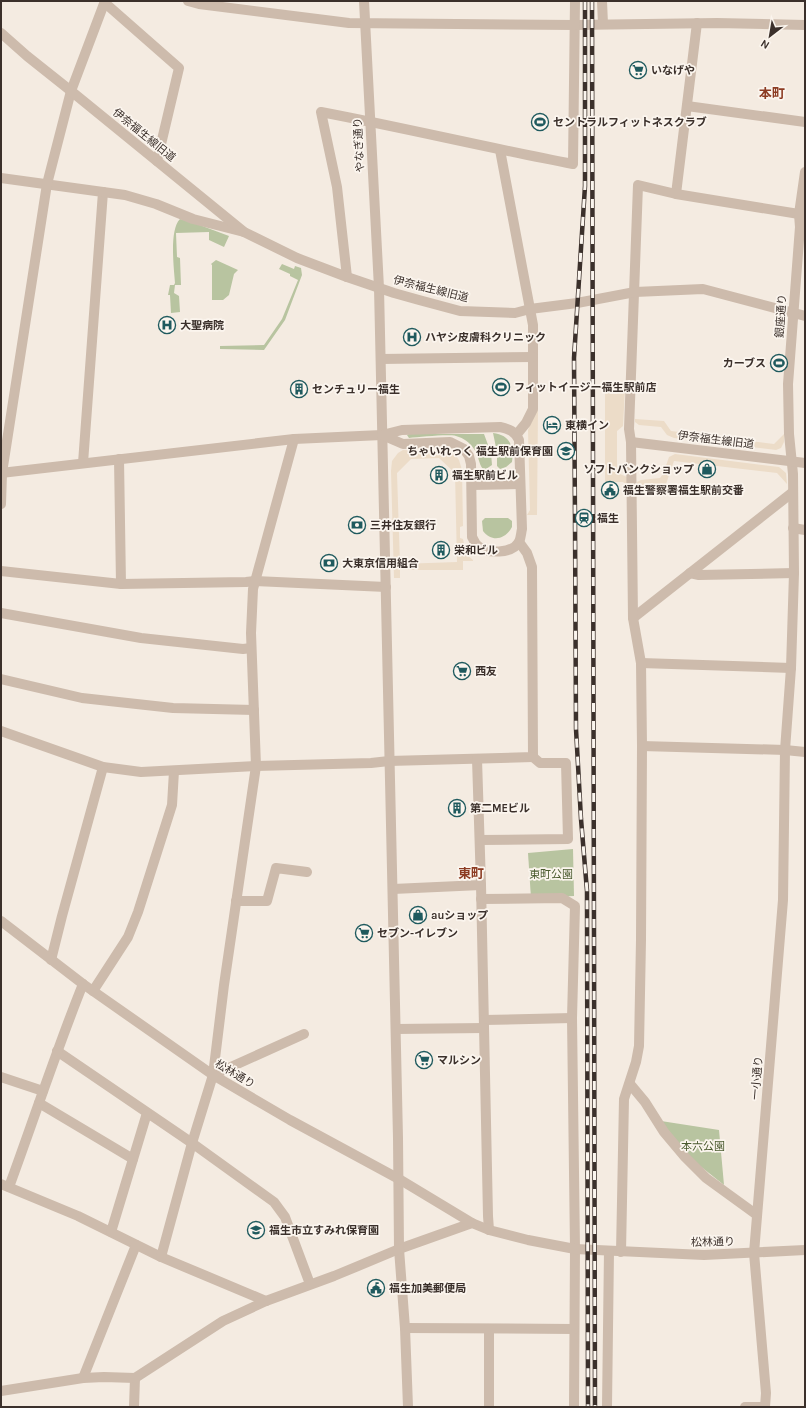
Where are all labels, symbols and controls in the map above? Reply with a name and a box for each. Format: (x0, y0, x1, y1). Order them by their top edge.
north arrow (750, 16, 790, 56)
text: N (758, 37, 772, 52)
supermarket icon: いなげや (628, 60, 648, 80)
place label: いなげや (651, 64, 695, 77)
district label: 本町 (759, 86, 785, 101)
street label: 伊奈福生線旧道 (110, 106, 178, 164)
sports icon: セントラルフィットネスクラブ (530, 112, 550, 132)
place label: セントラルフィットネスクラブ (553, 116, 707, 129)
street label: やなぎ通り (351, 117, 367, 173)
street label: 伊奈福生線旧道 (392, 273, 470, 305)
street label: 銀座通り (773, 294, 789, 338)
hospital icon: 大聖病院 (157, 315, 177, 335)
place label: 大聖病院 (180, 319, 224, 332)
hospital icon: ハヤシ皮膚科クリニック (402, 327, 422, 347)
place label: ハヤシ皮膚科クリニック (425, 331, 546, 344)
sports icon: カーブス (769, 353, 789, 373)
place label: カーブス (723, 357, 766, 370)
sports icon: フィットイージー福生駅前店 (491, 377, 511, 397)
building icon: センチュリー福生 (289, 379, 309, 399)
place label: フィットイージー福生駅前店 (514, 381, 657, 394)
place label: センチュリー福生 (312, 383, 400, 396)
hotel icon: 東横イン (542, 415, 562, 435)
place label: 東横イン (565, 419, 609, 432)
street label: 伊奈福生線旧道 (677, 429, 755, 451)
school or university icon: ちゃいれっく 福生駅前保育園 (556, 441, 576, 461)
place label: ちゃいれっく 福生駅前保育園 (407, 445, 553, 458)
shop icon: ソフトバンクショップ (697, 459, 717, 479)
place label: ソフトバンクショップ (583, 463, 694, 476)
building icon: 福生駅前ビル (429, 465, 449, 485)
place label: 福生駅前ビル (452, 469, 518, 482)
public building icon: 福生警察署福生駅前交番 (600, 480, 620, 500)
place label: 福生警察署福生駅前交番 (623, 484, 744, 497)
station icon: 福生 (574, 508, 594, 528)
place label: 福生 (597, 512, 619, 525)
bank icon: 三井住友銀行 (347, 515, 367, 535)
place label: 三井住友銀行 (370, 519, 436, 532)
building icon: 栄和ビル (431, 540, 451, 560)
place label: 栄和ビル (454, 544, 498, 557)
bank icon: 大東京信用組合 (319, 553, 339, 573)
place label: 大東京信用組合 (342, 557, 419, 570)
supermarket icon: 西友 (452, 661, 472, 681)
place label: 西友 (475, 665, 497, 678)
building icon: 第二MEビル (447, 798, 467, 818)
place label: 第二MEビル (470, 802, 530, 815)
district label: 東町 (458, 866, 484, 881)
park label: 東町公園 (529, 868, 573, 881)
shop icon: auショップ (408, 905, 428, 925)
place label: auショップ (431, 909, 488, 922)
supermarket icon: セブン-イレブン (354, 923, 374, 943)
place label: セブン-イレブン (377, 927, 458, 940)
supermarket icon: マルシン (414, 1050, 434, 1070)
place label: マルシン (437, 1054, 481, 1067)
street label: 一小通り (749, 1056, 765, 1100)
street label: 松林通り (213, 1057, 257, 1091)
park label: 本六公園 (681, 1140, 725, 1153)
school or university icon: 福生市立すみれ保育園 (246, 1220, 266, 1240)
place label: 福生市立すみれ保育園 (269, 1224, 379, 1237)
street label: 松林通り (691, 1235, 735, 1249)
public building icon: 福生加美郵便局 (366, 1278, 386, 1298)
place label: 福生加美郵便局 (389, 1282, 466, 1295)

